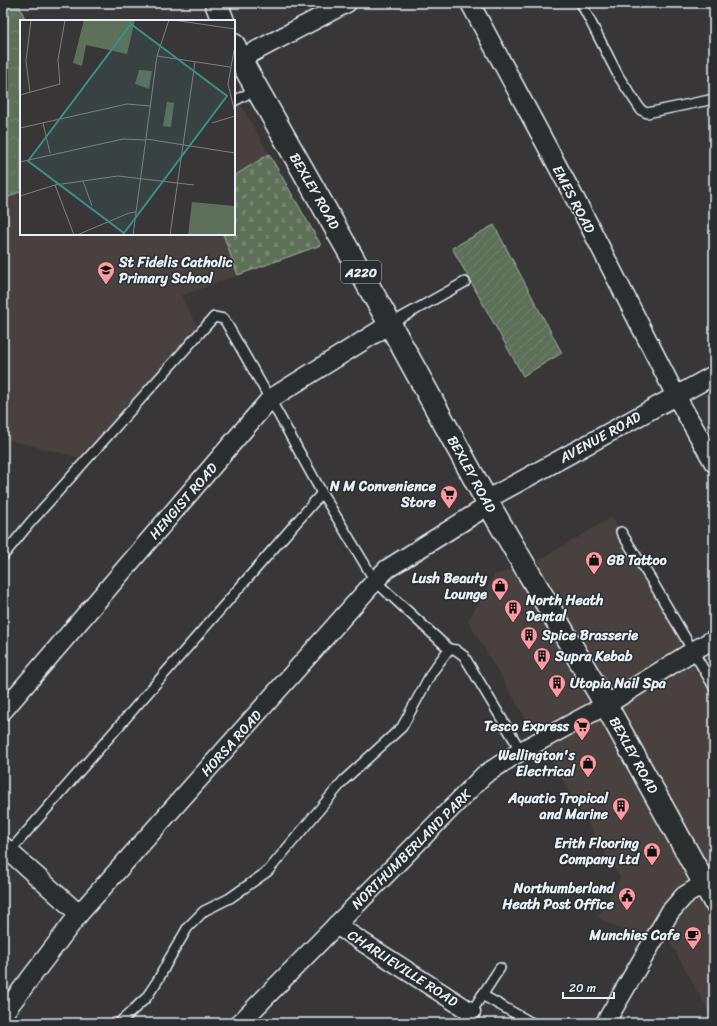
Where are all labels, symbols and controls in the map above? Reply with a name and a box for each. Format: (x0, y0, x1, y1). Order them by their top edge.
inset map (20, 20, 235, 235)
street label: BEXLEY ROAD (282, 148, 347, 235)
street label: EMES ROAD (545, 161, 602, 238)
place label: St Fidelis Catholic Primary School (118, 250, 233, 291)
school or university icon: St Fidelis Catholic Primary School (96, 260, 116, 285)
road number: A220 (341, 261, 381, 283)
street label: AVENUE ROAD (554, 404, 646, 471)
street label: BEXLEY ROAD (440, 431, 503, 518)
street label: HENGIST ROAD (143, 457, 225, 546)
place label: N M Convenience Store (329, 474, 437, 515)
supermarket icon: N M Convenience Store (439, 484, 459, 509)
place label: GB Tattoo (606, 548, 667, 573)
shop icon: GB Tattoo (584, 550, 604, 575)
place label: Lush Beauty Lounge (412, 566, 488, 607)
shop icon: Lush Beauty Lounge (490, 576, 510, 601)
place label: North Heath Dental (525, 588, 604, 629)
building icon: North Heath Dental (503, 598, 523, 623)
place label: Spice Brasserie (541, 623, 638, 648)
building icon: Spice Brasserie (519, 625, 539, 650)
place label: Supra Kebab (554, 644, 633, 669)
building icon: Supra Kebab (532, 646, 552, 671)
place label: Utopia Nail Spa (570, 671, 667, 696)
building icon: Utopia Nail Spa (547, 673, 567, 698)
street label: HORSA ROAD (194, 704, 269, 782)
street label: BEXLEY ROAD (602, 712, 665, 799)
place label: Tesco Express (484, 714, 570, 739)
supermarket icon: Tesco Express (572, 716, 592, 741)
place label: Wellington's Electrical (498, 743, 576, 784)
shop icon: Wellington's Electrical (578, 753, 598, 778)
street label: NORTHUMBERLAND PARK (345, 782, 479, 916)
place label: Aquatic Tropical and Marine (507, 786, 609, 827)
building icon: Aquatic Tropical and Marine (611, 796, 631, 821)
place label: Erith Flooring Company Ltd (555, 831, 641, 872)
shop icon: Erith Flooring Company Ltd (642, 841, 662, 866)
place label: Northumberland Heath Post Office (502, 876, 616, 917)
public building icon: Northumberland Heath Post Office (617, 886, 637, 911)
street label: CHARLIEVILLE ROAD (342, 923, 464, 1014)
place label: Munchies Cafe (588, 923, 681, 948)
cafe icon: Munchies Cafe (683, 925, 703, 950)
scale bar (563, 974, 614, 1000)
text: 20 m (569, 977, 596, 999)

